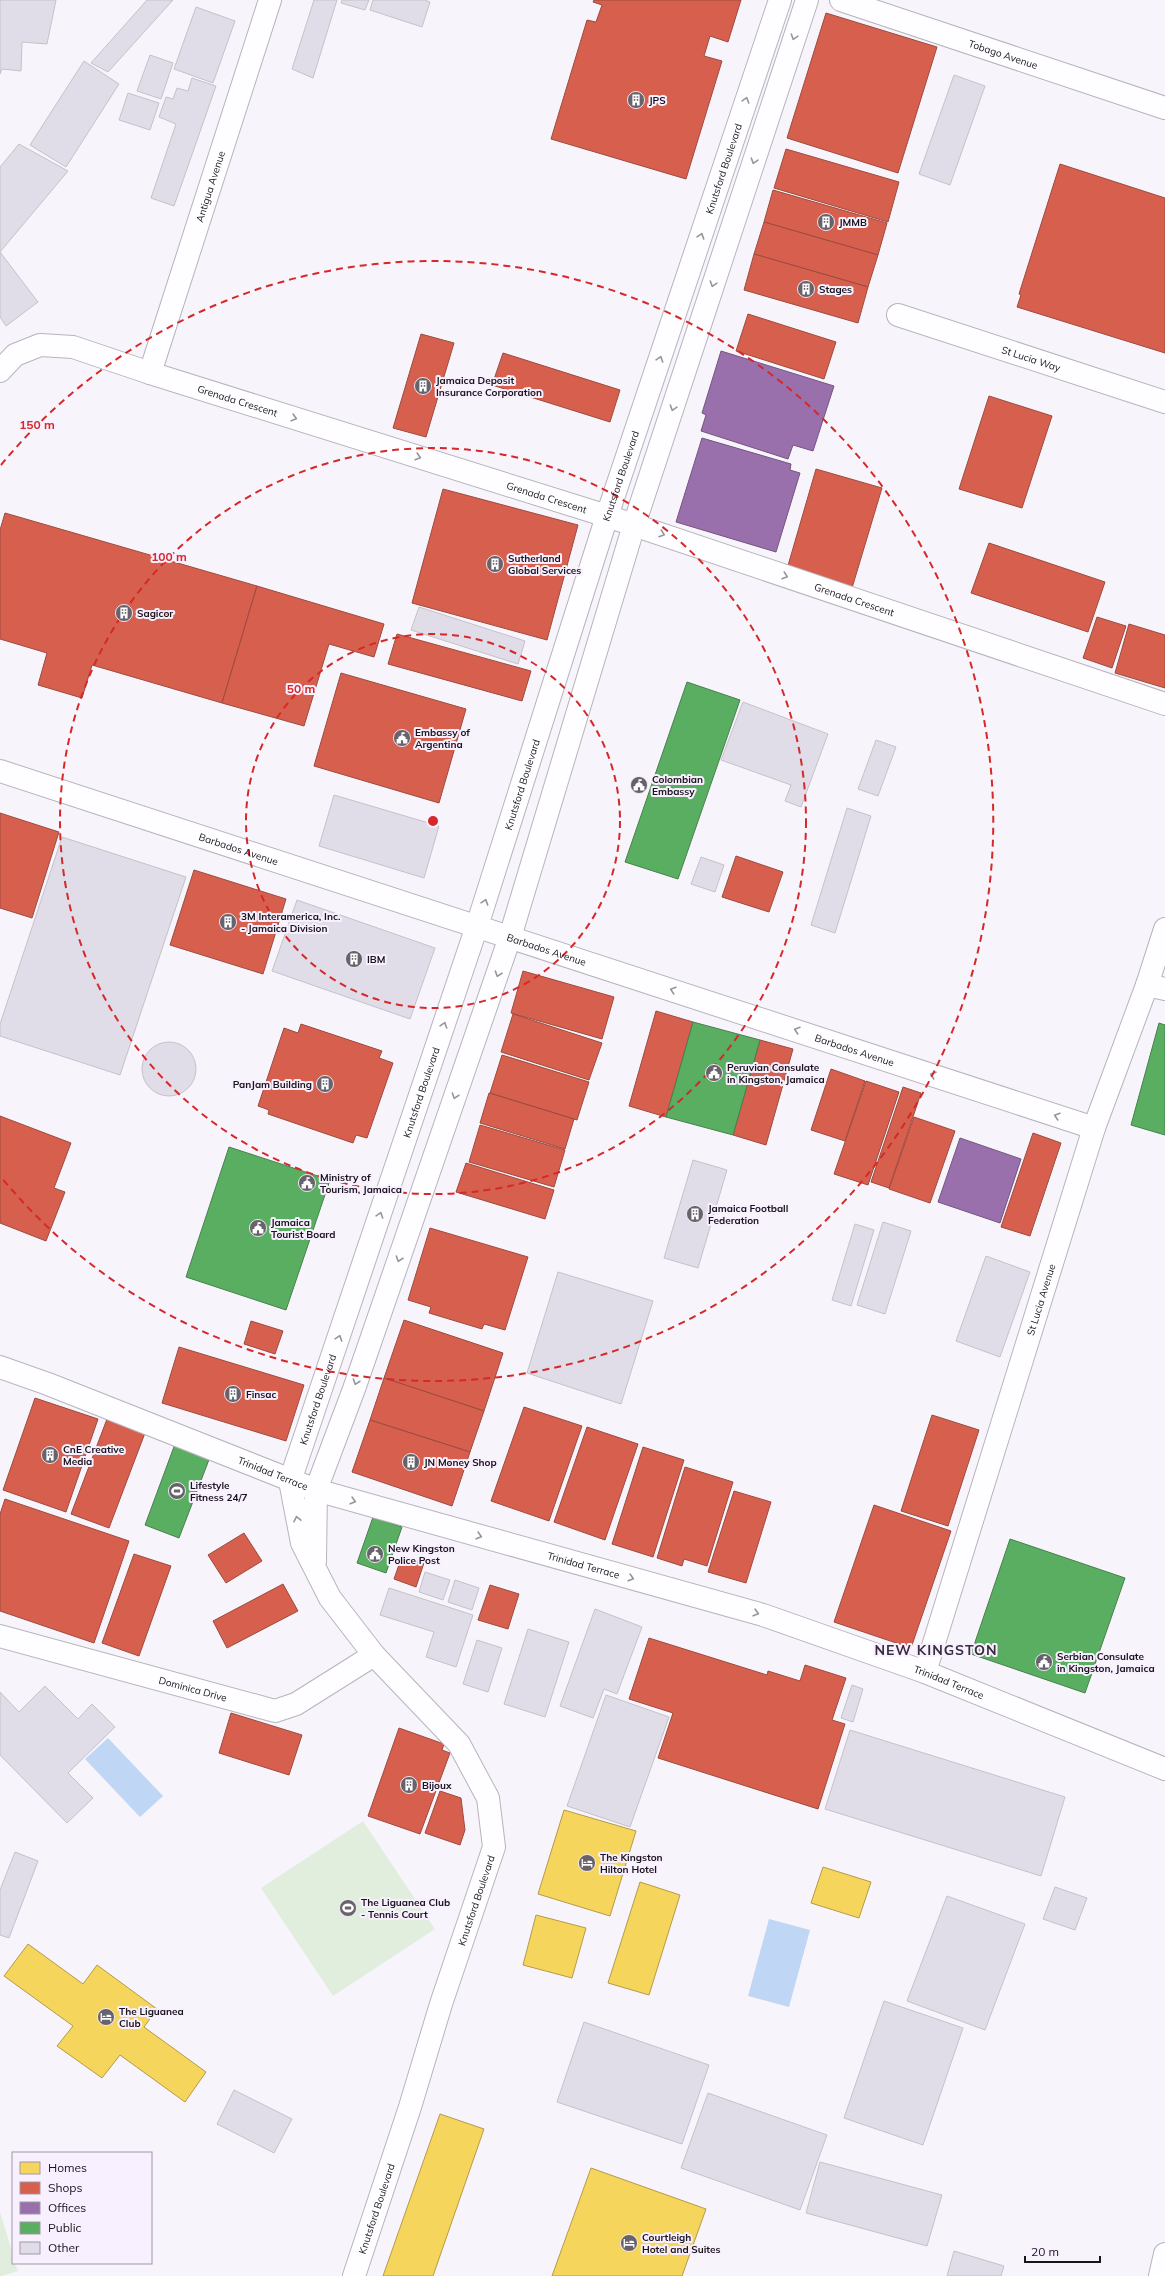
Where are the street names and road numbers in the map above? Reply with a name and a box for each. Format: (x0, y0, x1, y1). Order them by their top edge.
street label: Tobago Avenue (967, 36, 1040, 72)
street label: Knutsford Boulevard (702, 122, 745, 216)
street label: Antigua Avenue (192, 149, 228, 224)
street label: St Lucia Way (1000, 343, 1063, 374)
street label: Grenada Crescent (196, 382, 280, 419)
street label: Knutsford Boulevard (599, 429, 642, 523)
street label: Grenada Crescent (505, 479, 589, 516)
street label: Grenada Crescent (813, 580, 896, 619)
street label: Knutsford Boulevard (501, 737, 542, 832)
street label: Barbados Avenue (197, 830, 280, 868)
street label: Barbados Avenue (505, 930, 588, 968)
street label: Barbados Avenue (813, 1031, 896, 1069)
street label: Knutsford Boulevard (400, 1046, 442, 1139)
street label: St Lucia Avenue (1023, 1262, 1058, 1337)
street label: Knutsford Boulevard (296, 1353, 339, 1446)
street label: Trinidad Terrace (236, 1453, 310, 1493)
street label: Trinidad Terrace (546, 1549, 621, 1581)
street label: Trinidad Terrace (912, 1662, 986, 1702)
street label: Dominica Drive (157, 1673, 229, 1704)
street label: Knutsford Boulevard (455, 1853, 497, 1947)
street label: Knutsford Boulevard (355, 2162, 397, 2256)

